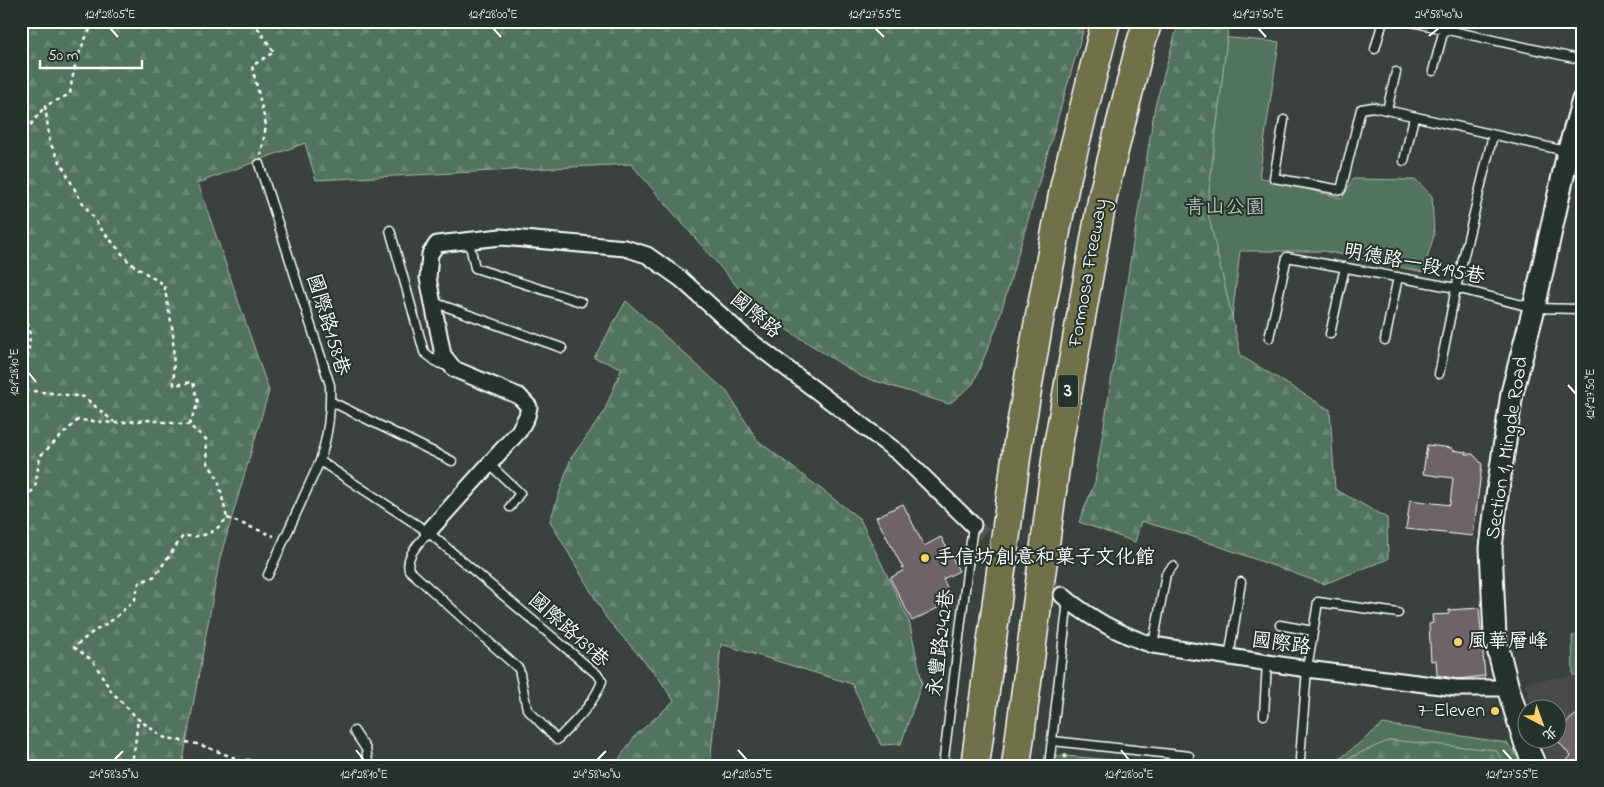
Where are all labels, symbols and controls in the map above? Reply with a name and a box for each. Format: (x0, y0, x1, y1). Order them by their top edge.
text: 121°28'05"E (85, 6, 135, 24)
text: 121°28'00"E (469, 6, 517, 24)
text: 121°27'55"E (849, 6, 901, 24)
text: 121°27'50"E (1232, 6, 1284, 24)
text: 24°58'40"N (1415, 6, 1463, 24)
scale bar (40, 38, 142, 70)
text: 50 m (48, 45, 79, 67)
park label: 青山公園 (1185, 194, 1265, 223)
street label: Formosa Freeway (1062, 197, 1116, 350)
street label: 明德路一段195巷 (1341, 237, 1488, 293)
street label: 國際路158巷 (298, 270, 357, 381)
street label: 國際路 (723, 286, 788, 347)
text: 121°28'10"E (6, 348, 24, 396)
street label: Section 1, Mingde Road (1479, 355, 1538, 541)
text: 121°27'50"E (1582, 368, 1600, 420)
road number: 3 (1058, 374, 1078, 408)
place label: 手信坊創意和菓子文化館 (935, 544, 1155, 573)
marker: 手信坊創意和菓子文化館 (919, 552, 931, 564)
street label: 國際路139巷 (521, 587, 616, 676)
street label: 永豐路242巷 (921, 587, 963, 698)
street label: 國際路 (1249, 626, 1314, 664)
place label: 風華層峰 (1468, 628, 1548, 657)
marker: 風華層峰 (1452, 636, 1464, 648)
place label: 7-Eleven (1418, 697, 1485, 726)
north arrow (1516, 700, 1566, 750)
marker: 7-Eleven (1489, 705, 1501, 717)
text: 北 (1537, 720, 1562, 745)
text: 24°58'35"N (89, 766, 139, 784)
text: 121°28'10"E (340, 766, 388, 784)
text: 24°58'40"N (573, 766, 621, 784)
text: 121°28'05"E (722, 766, 772, 784)
text: 121°28'00"E (1105, 766, 1153, 784)
text: 121°27'55"E (1486, 766, 1538, 784)

